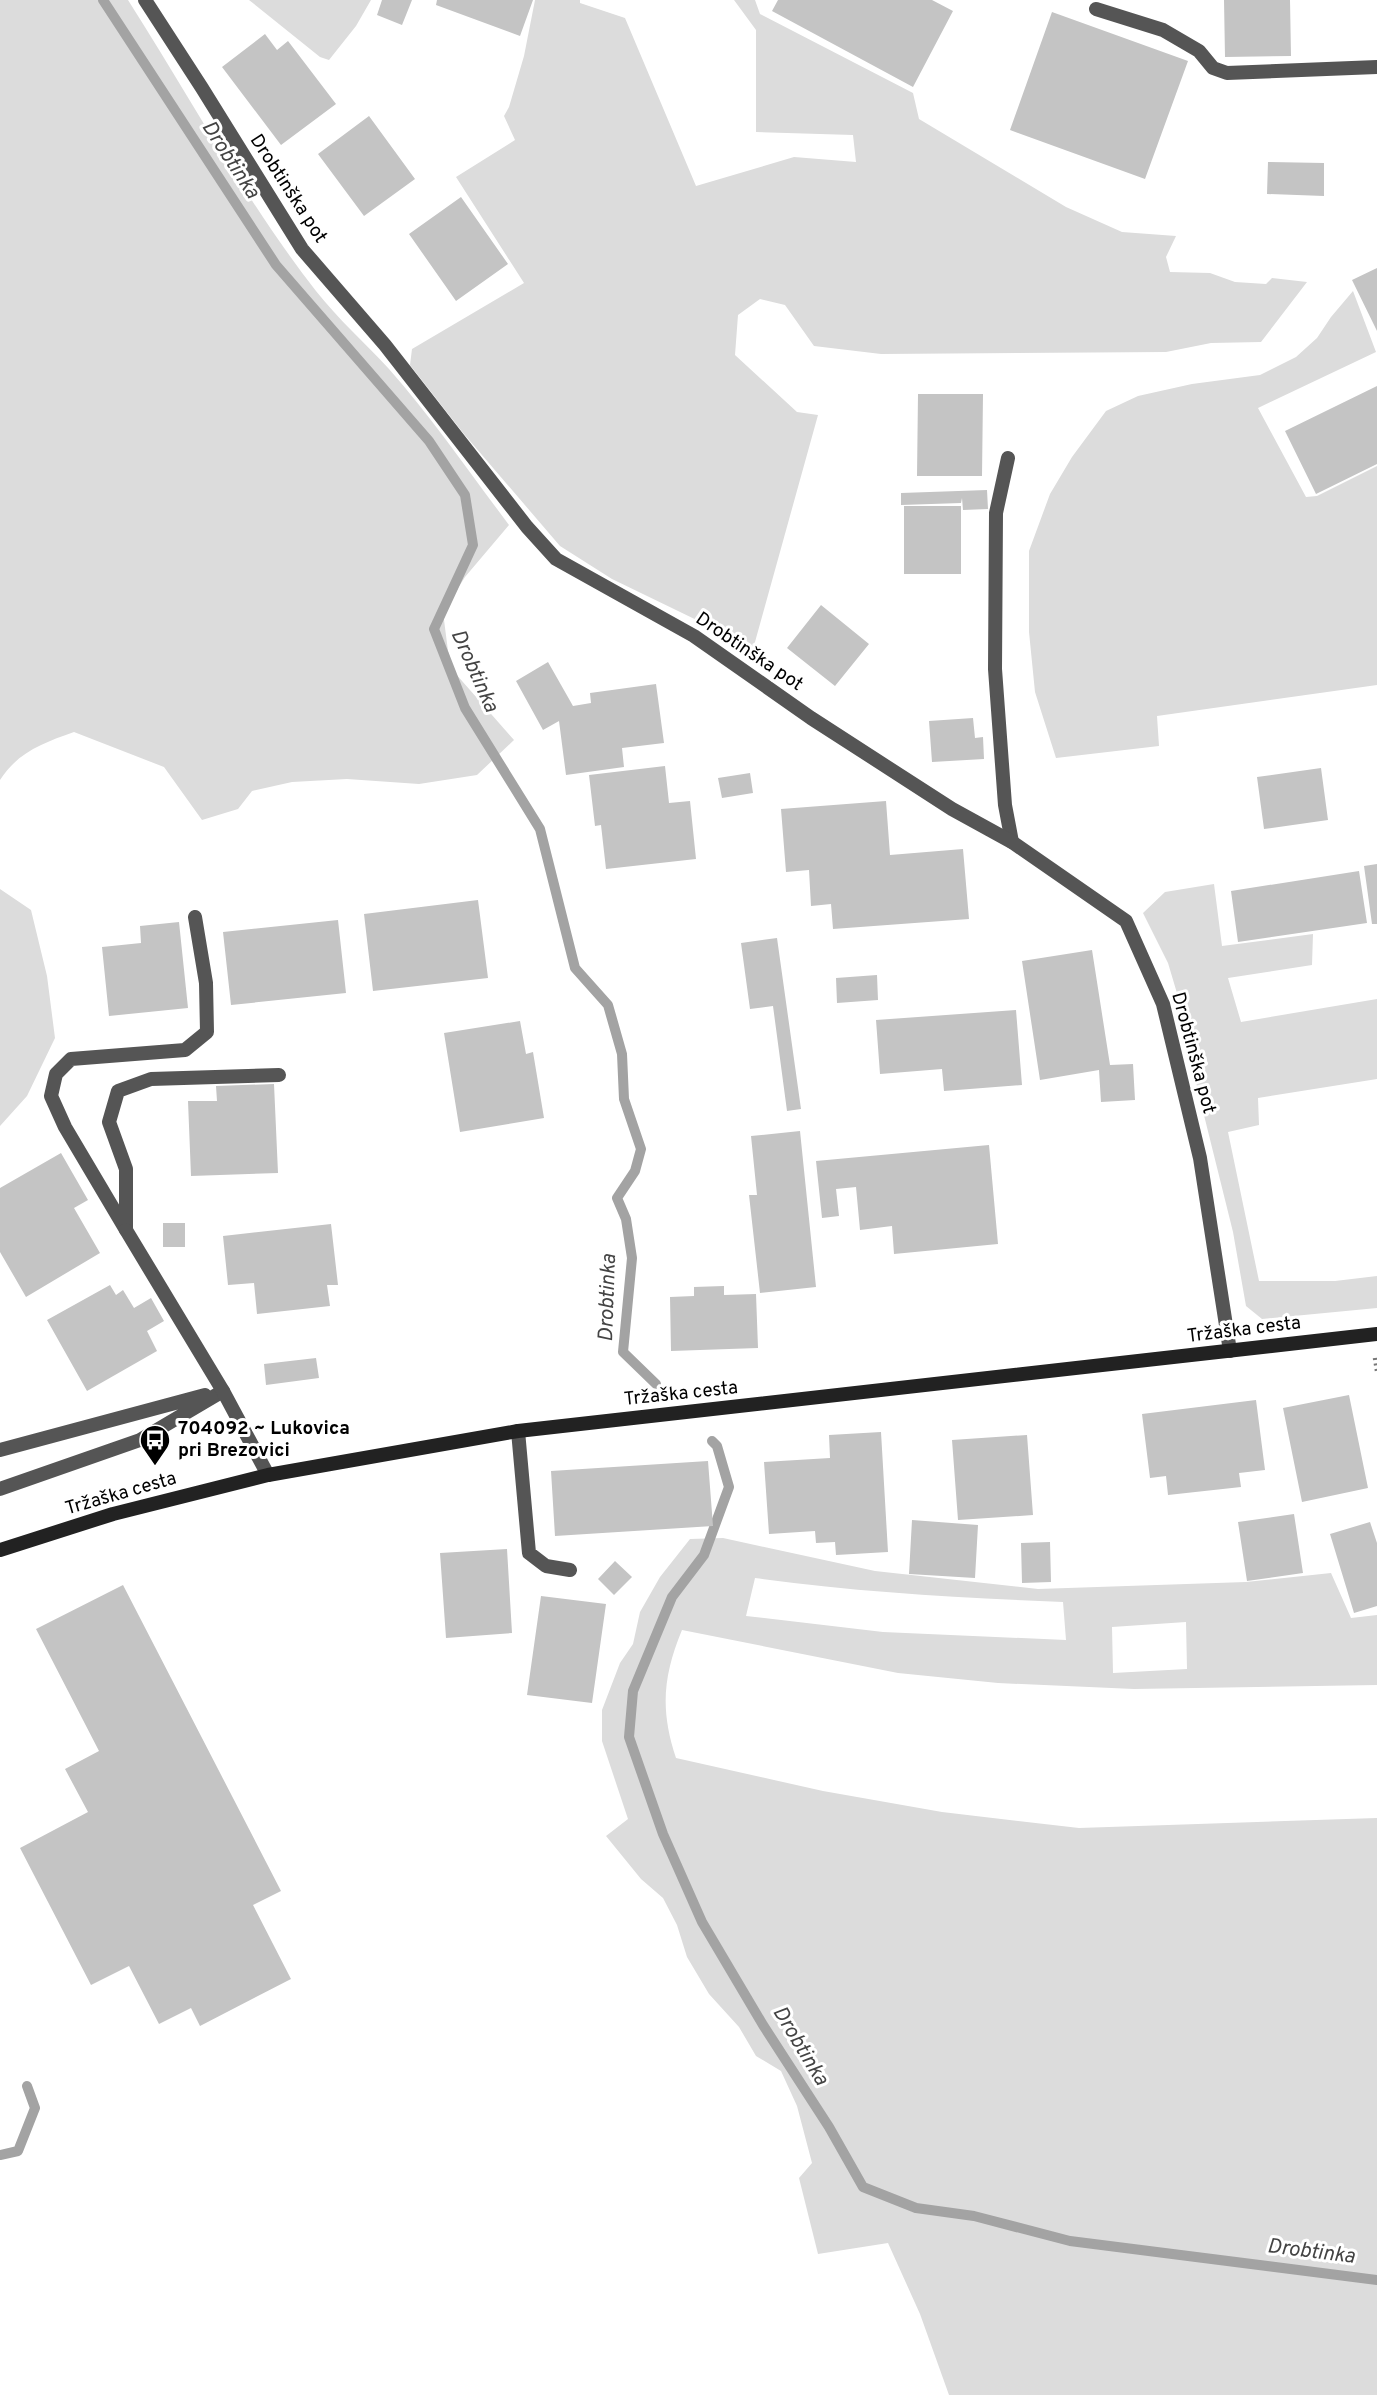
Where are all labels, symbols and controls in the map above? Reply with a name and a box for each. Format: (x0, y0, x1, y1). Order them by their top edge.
water label: Drobtinka (195, 116, 265, 204)
street label: Drobtinška pot (244, 130, 332, 248)
street label: Drobtinška pot (690, 607, 808, 697)
water label: Drobtinka (444, 625, 504, 717)
street label: Drobtinška pot (1165, 990, 1221, 1116)
water label: Drobtinka (593, 1253, 623, 1342)
street label: Tržaška cesta (1186, 1311, 1302, 1349)
street label: Tržaška cesta (623, 1376, 739, 1412)
place label: 704092 ~ Lukovica pri Brezovici (178, 1417, 350, 1463)
bus stop icon: 704092 ~ Lukovica pri Brezovici (138, 1423, 172, 1467)
street label: Tržaška cesta (63, 1467, 179, 1521)
water label: Drobtinka (766, 2001, 834, 2091)
water label: Drobtinka (1266, 2233, 1357, 2271)

